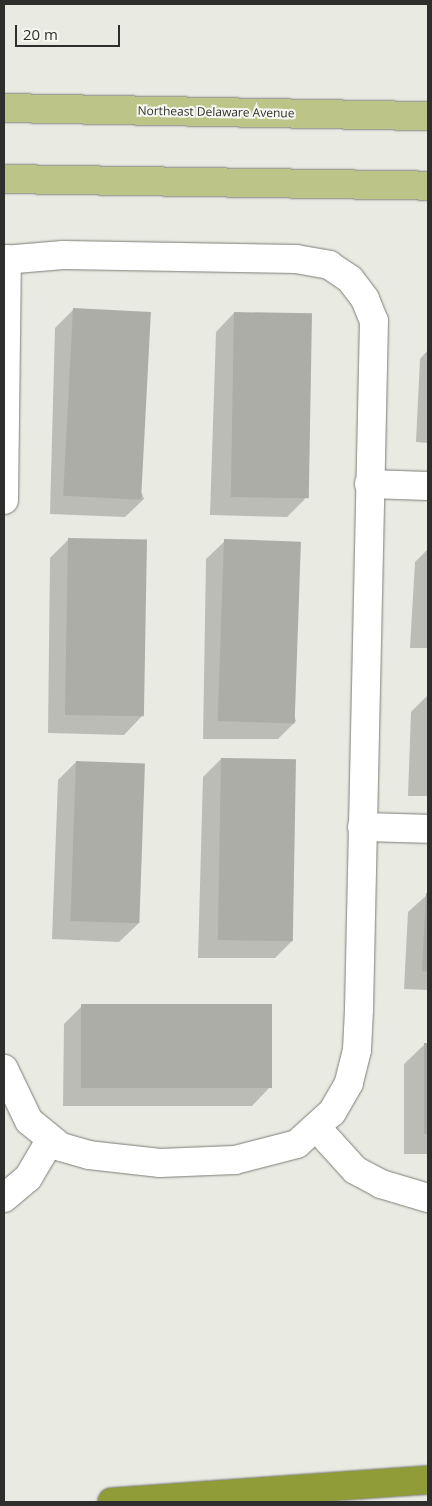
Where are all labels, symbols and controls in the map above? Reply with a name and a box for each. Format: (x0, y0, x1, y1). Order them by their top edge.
scale bar (18, 15, 122, 47)
text: 20 m (23, 24, 58, 44)
street label: Northeast Delaware Avenue (137, 103, 295, 121)

